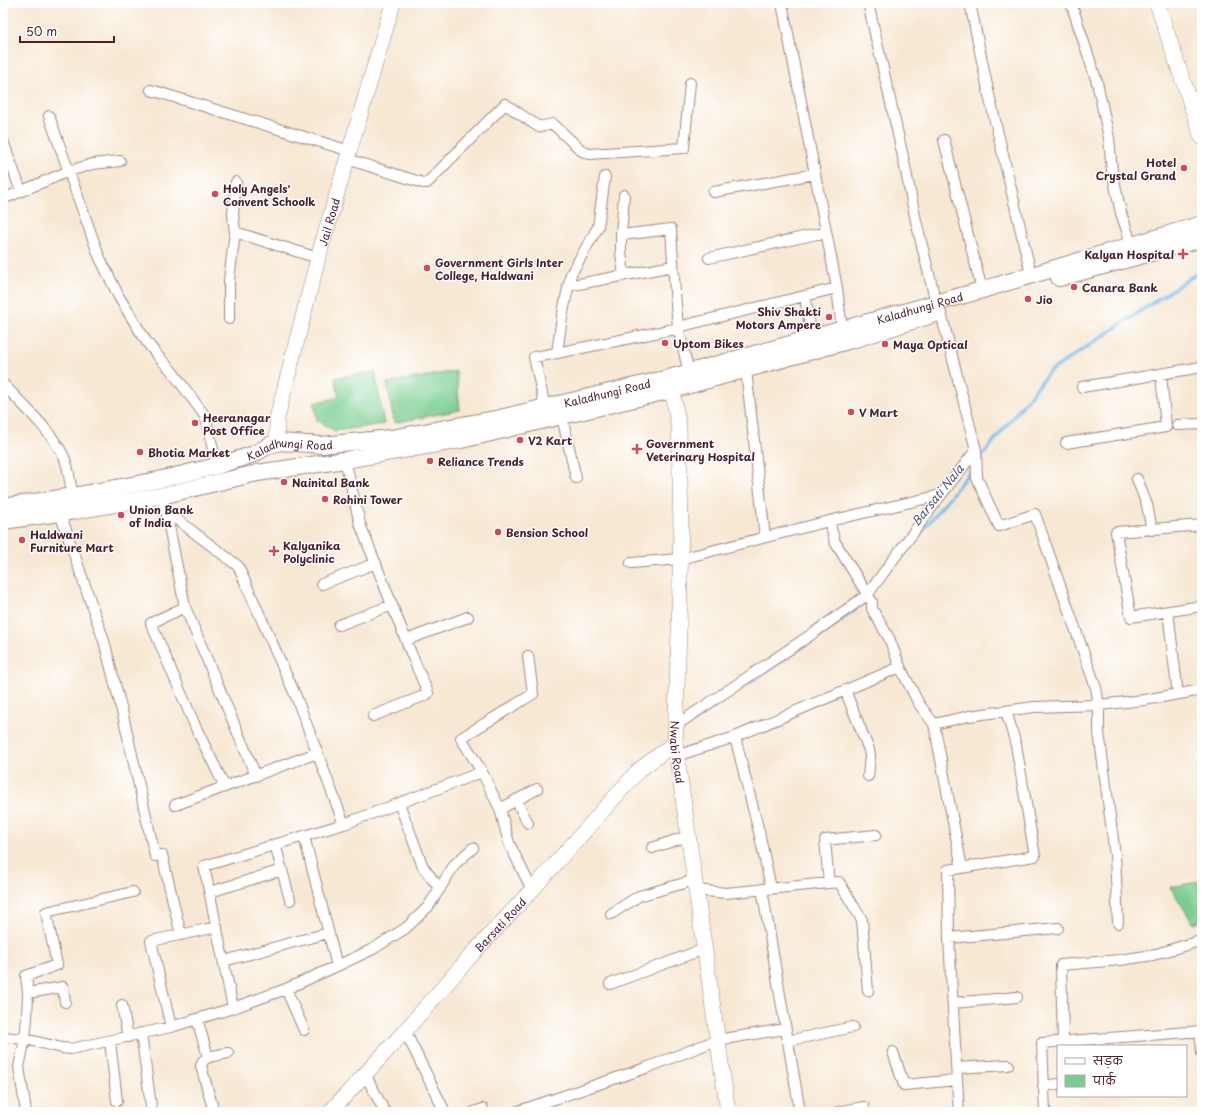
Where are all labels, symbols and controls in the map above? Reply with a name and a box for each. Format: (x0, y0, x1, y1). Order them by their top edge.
scale bar (20, 18, 114, 44)
text: 50 m (26, 22, 57, 40)
place label: Hotel Crystal Grand (1096, 154, 1177, 184)
marker: Hotel Crystal Grand (1179, 163, 1189, 173)
place label: Holy Angels' Convent Schoolk (223, 180, 316, 210)
marker: Holy Angels' Convent Schoolk (210, 189, 220, 199)
street label: Jail Road (314, 196, 344, 248)
place label: Kalyan Hospital (1084, 246, 1174, 263)
marker: Kalyan Hospital (1177, 248, 1189, 260)
place label: Government Girls Inter College, Haldwani (435, 254, 564, 284)
marker: Government Girls Inter College, Haldwani (422, 263, 432, 273)
place label: Canara Bank (1082, 279, 1158, 296)
marker: Canara Bank (1069, 282, 1079, 292)
street label: Kaladhungi Road (874, 287, 965, 328)
place label: Jio (1036, 291, 1053, 308)
marker: Jio (1023, 294, 1033, 304)
place label: Shiv Shakti Motors Ampere (736, 303, 821, 333)
marker: Shiv Shakti Motors Ampere (824, 312, 834, 322)
place label: Uptom Bikes (673, 335, 744, 352)
place label: Maya Optical (893, 336, 968, 353)
marker: Uptom Bikes (660, 338, 670, 348)
marker: Maya Optical (880, 339, 890, 349)
street label: Kaladhungi Road (562, 374, 652, 411)
place label: V Mart (859, 404, 898, 421)
marker: V Mart (846, 407, 856, 417)
place label: Heeranagar Post Office (203, 409, 271, 439)
marker: Heeranagar Post Office (190, 418, 200, 428)
place label: V2 Kart (528, 432, 572, 449)
street label: Kaladhungi Road (244, 434, 334, 464)
marker: V2 Kart (515, 435, 525, 445)
place label: Government Veterinary Hospital (646, 435, 755, 465)
marker: Government Veterinary Hospital (631, 443, 643, 455)
place label: Bhotia Market (148, 444, 230, 461)
marker: Bhotia Market (135, 447, 145, 457)
place label: Reliance Trends (438, 453, 524, 470)
marker: Reliance Trends (425, 456, 435, 466)
water label: Barsati Nala (907, 460, 968, 530)
place label: Nainital Bank (292, 474, 370, 491)
marker: Nainital Bank (279, 477, 289, 487)
place label: Rohini Tower (333, 491, 403, 508)
marker: Rohini Tower (320, 494, 330, 504)
place label: Union Bank of India (129, 501, 194, 531)
marker: Union Bank of India (116, 510, 126, 520)
place label: Bension School (506, 524, 588, 541)
place label: Haldwani Furniture Mart (30, 526, 114, 556)
marker: Bension School (493, 527, 503, 537)
marker: Haldwani Furniture Mart (17, 535, 27, 545)
place label: Kalyanika Polyclinic (283, 537, 341, 567)
marker: Kalyanika Polyclinic (268, 545, 280, 557)
street label: Nwabi Road (666, 720, 689, 785)
street label: Barsati Road (470, 893, 530, 956)
legend (1057, 1045, 1187, 1097)
text: सड़क (1092, 1051, 1124, 1069)
text: पार्क (1092, 1071, 1117, 1089)

